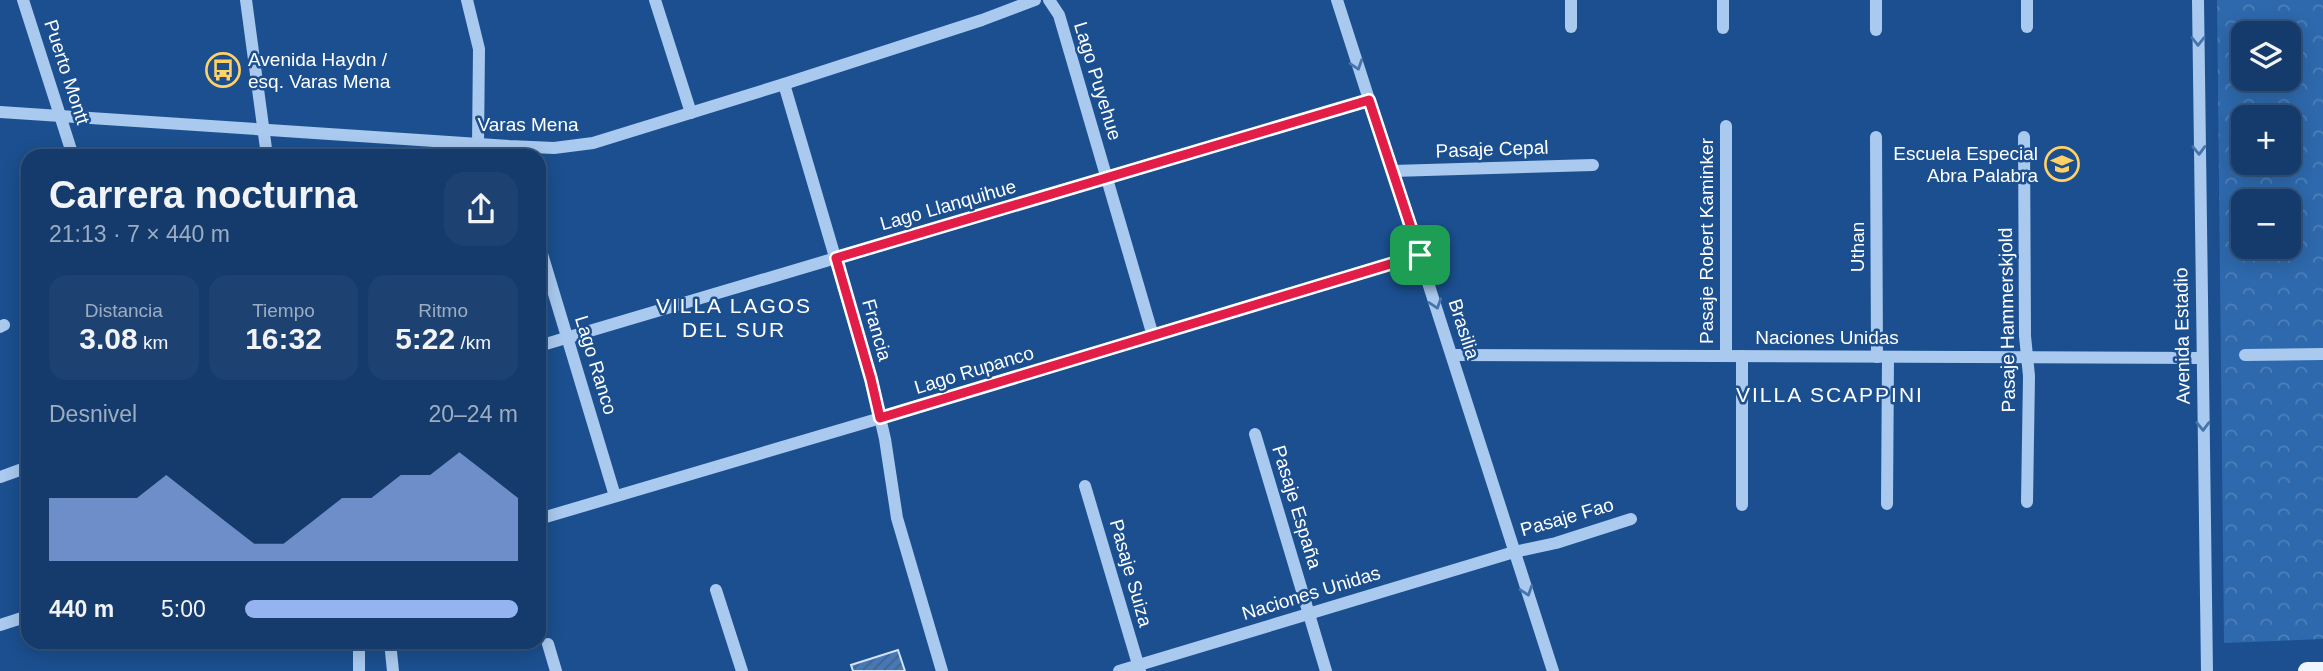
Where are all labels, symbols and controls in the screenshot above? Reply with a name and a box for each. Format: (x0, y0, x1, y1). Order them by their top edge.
street label: Puerto Montt (40, 17, 94, 128)
street label: Lago Puyehue (1070, 19, 1126, 143)
map controls (2231, 21, 2301, 259)
button: layers (2231, 21, 2301, 91)
one-way arrow (2190, 36, 2206, 47)
place label: Avenida Haydn / esq. Varas Mena (248, 49, 391, 92)
bus stop icon: Avenida Haydn / esq. Varas Mena (204, 51, 242, 89)
one-way arrow (1349, 59, 1364, 71)
button: + (2231, 105, 2301, 175)
street label: Varas Mena (477, 114, 579, 135)
street label: Pasaje Cepal (1435, 137, 1549, 161)
street label: Pasaje Robert Kaminker (1696, 137, 1717, 344)
place label: Escuela Especial Abra Palabra (1893, 143, 2038, 186)
school or university icon: Escuela Especial Abra Palabra (2043, 145, 2081, 183)
one-way arrow (2192, 145, 2207, 156)
button: share (444, 172, 518, 246)
text: Carrera nocturna (49, 174, 357, 216)
street label: Lago Llanquihue (878, 176, 1018, 234)
button: − (2231, 189, 2301, 259)
text: 21:13 · 7 × 440 m (49, 221, 230, 247)
street label: Uthan (1847, 222, 1868, 272)
pin (1390, 225, 1450, 285)
street label: Pasaje Hammerskjold (1995, 227, 2019, 413)
icon: arrive (1401, 236, 1439, 274)
street label: Avenida Estadio (2170, 267, 2194, 405)
district label: VILLA LAGOS DEL SUR (656, 294, 812, 341)
street label: Brasilia (1444, 296, 1484, 362)
street label: Francia (858, 297, 896, 364)
one-way arrow (1428, 298, 1442, 310)
text: Distancia (85, 300, 163, 321)
text: Tiempo (252, 300, 315, 321)
text: Ritmo (418, 300, 468, 321)
street label: Lago Ranco (571, 313, 621, 417)
text: 3.08 (79, 322, 138, 355)
text: 16:32 (245, 322, 322, 355)
text: 5:22 (395, 322, 455, 355)
street label: Naciones Unidas (1755, 327, 1899, 348)
text: km (138, 332, 168, 353)
text: /km (455, 332, 491, 353)
street label: Lago Rupanco (912, 342, 1036, 398)
district label: VILLA SCAPPINI (1736, 383, 1924, 406)
text: Desnivel (49, 401, 137, 427)
text: 20–24 m (428, 401, 518, 427)
one-way arrow (2195, 421, 2211, 432)
street label: Pasaje España (1268, 443, 1326, 572)
street label: Pasaje Fao (1518, 494, 1616, 540)
street label: Pasaje Suiza (1106, 517, 1156, 630)
street label: Naciones Unidas (1239, 562, 1383, 624)
one-way arrow (1519, 585, 1533, 597)
text: 440 m (49, 596, 114, 622)
text: 5:00 (161, 596, 206, 622)

